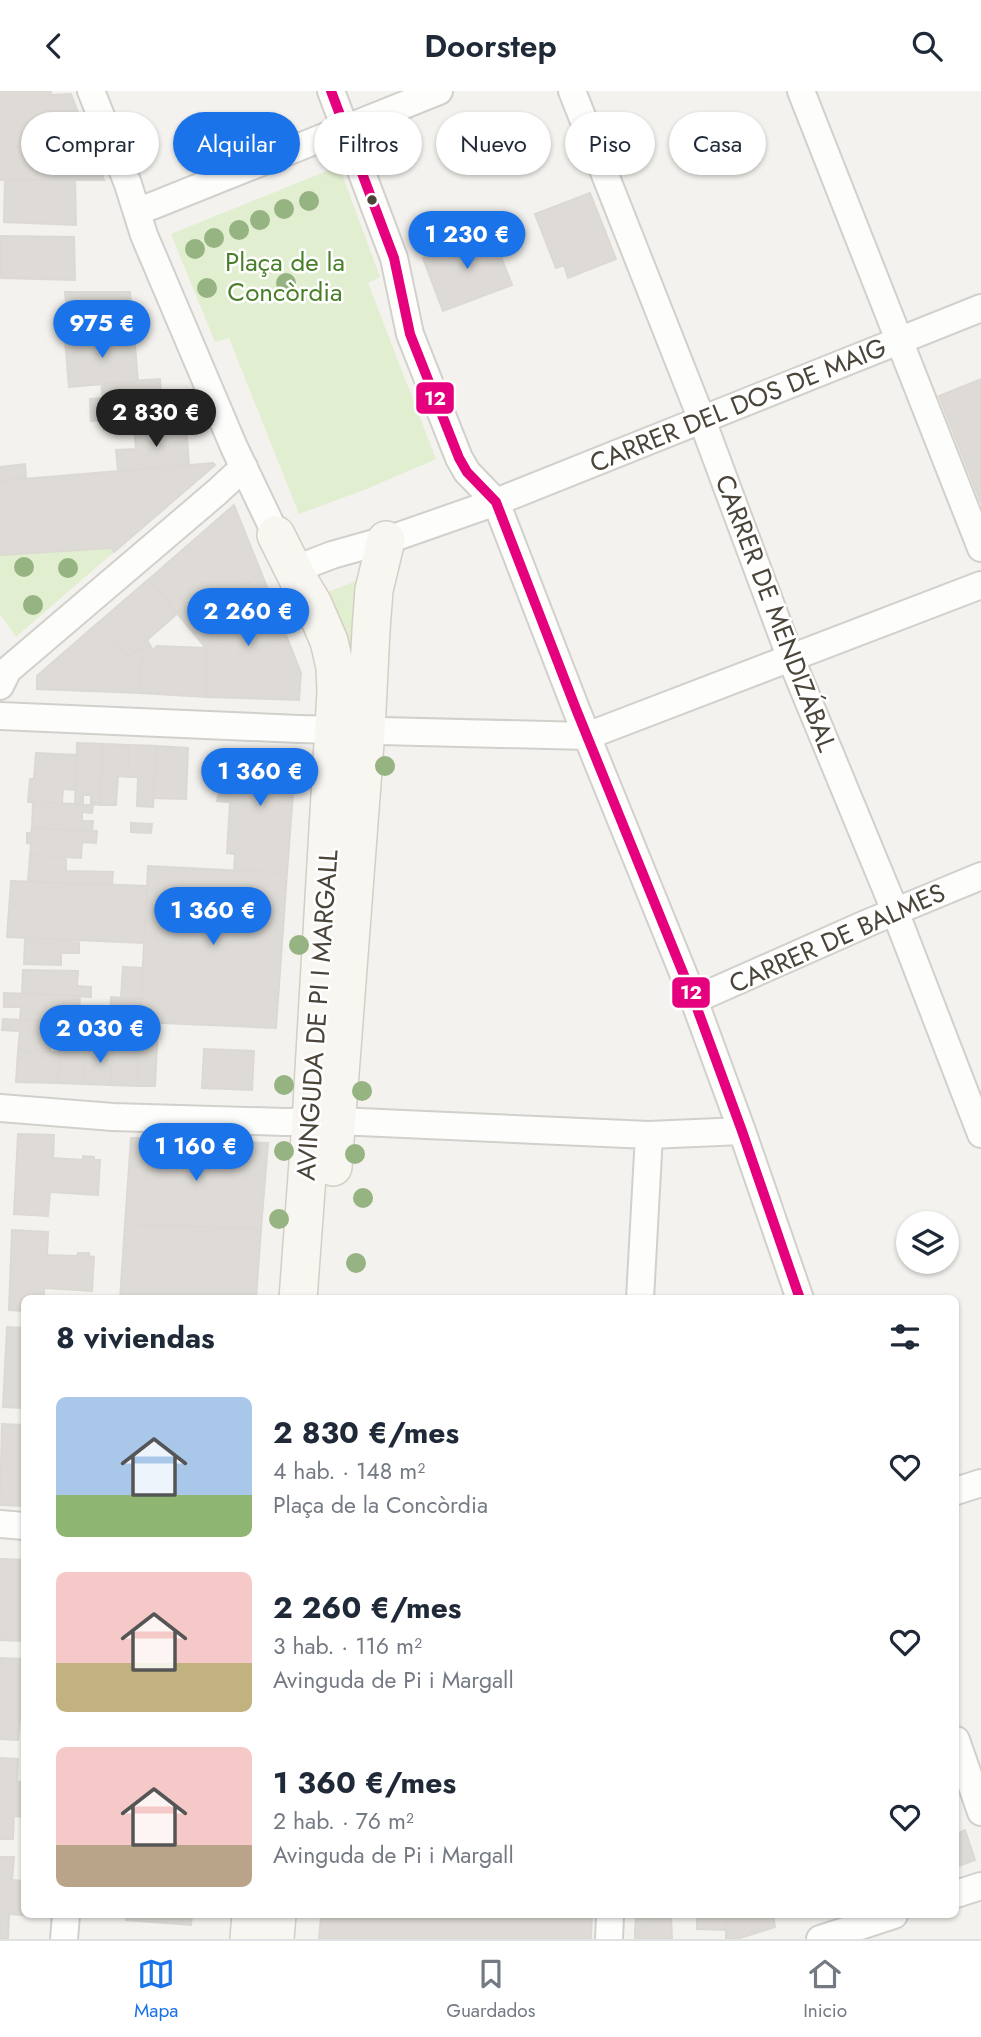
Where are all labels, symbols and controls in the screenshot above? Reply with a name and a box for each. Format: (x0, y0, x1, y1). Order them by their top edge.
text: Doorstep (424, 23, 557, 69)
icon: back (35, 27, 73, 65)
icon: search (908, 27, 946, 65)
chip: Comprar (21, 112, 159, 175)
chip: Alquilar (173, 112, 300, 175)
chip: Filtros (314, 112, 422, 175)
chip: Nuevo (436, 112, 551, 175)
chip: Piso (565, 112, 655, 175)
chip: Casa (669, 112, 766, 175)
unlabelled marker (365, 193, 379, 207)
pin: 1 230 € (402, 211, 532, 271)
text: 1 230 € (424, 217, 510, 251)
park label: Plaça de la Concòrdia (225, 243, 345, 311)
pin: 975 € (53, 301, 151, 360)
text: 975 € (69, 306, 135, 340)
street label: CARRER DEL DOS DE MAIG (584, 328, 892, 482)
line badge: 12 (415, 381, 455, 415)
text: 12 (424, 385, 446, 412)
pin: 2 830 € (91, 389, 221, 449)
text: 2 830 € (112, 395, 200, 429)
street label: CARRER DE MENDIZÁBAL (706, 469, 847, 757)
pin: 2 260 € (183, 589, 313, 648)
text: 2 260 € (203, 594, 293, 628)
pin: 1 360 € (195, 749, 325, 808)
text: 1 360 € (217, 754, 303, 788)
street label: AVINGUDA DE PI I MARGALL (286, 848, 348, 1182)
street label: CARRER DE BALMES (723, 873, 951, 1003)
pin: 1 360 € (148, 887, 278, 947)
text: 1 360 € (170, 893, 256, 927)
line badge: 12 (671, 976, 711, 1009)
text: 12 (680, 979, 702, 1006)
pin: 2 030 € (35, 1005, 165, 1065)
text: 2 030 € (56, 1011, 144, 1045)
pin: 1 160 € (131, 1123, 261, 1183)
text: 1 160 € (155, 1129, 237, 1163)
map controls (896, 1211, 959, 1274)
button: layers (896, 1211, 959, 1274)
text: 8 viviendas (56, 1316, 215, 1359)
icon: filters (886, 1318, 924, 1356)
text: 2 830 €/mes (273, 1411, 459, 1454)
icon: home (112, 1425, 196, 1509)
icon: heart (886, 1448, 924, 1486)
text: 4 hab. · 148 m² (273, 1454, 425, 1488)
text: Plaça de la Concòrdia (273, 1488, 488, 1522)
text: 2 260 €/mes (273, 1586, 462, 1629)
icon: home (112, 1600, 196, 1684)
icon: heart (886, 1623, 924, 1661)
text: 3 hab. · 116 m² (273, 1629, 422, 1663)
text: Avinguda de Pi i Margall (273, 1663, 514, 1697)
text: 1 360 €/mes (273, 1761, 456, 1804)
icon: home (112, 1775, 196, 1859)
icon: heart (886, 1798, 924, 1836)
text: 2 hab. · 76 m² (273, 1804, 414, 1838)
text: Avinguda de Pi i Margall (273, 1838, 514, 1872)
tab: Mapa (134, 1955, 178, 2024)
tab: Guardados (446, 1955, 535, 2024)
tab: Inicio (803, 1955, 847, 2024)

